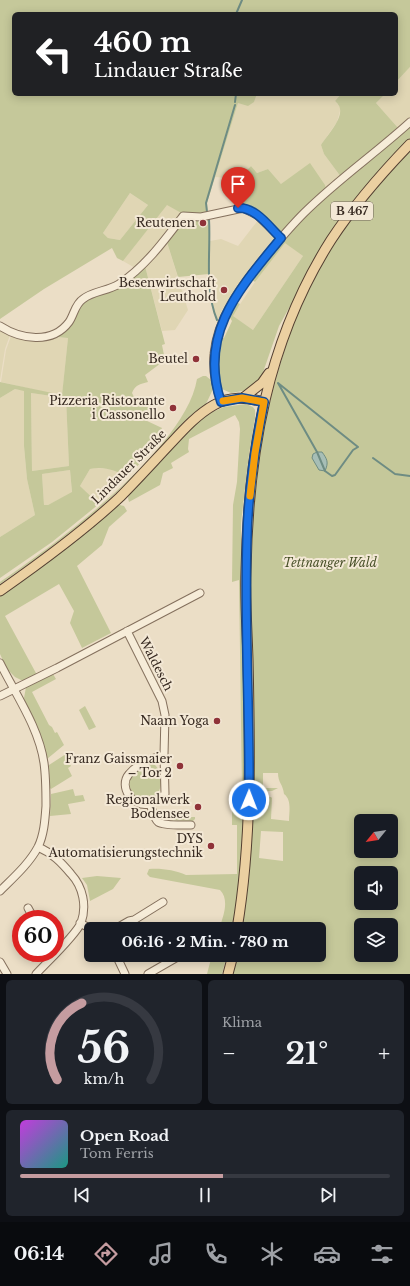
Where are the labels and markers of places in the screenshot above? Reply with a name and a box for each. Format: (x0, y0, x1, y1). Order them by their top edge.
pin (221, 167, 255, 208)
place label: Reutenen (136, 215, 195, 230)
marker: Reutenen (198, 218, 208, 228)
place label: Besenwirtschaft Leuthold (119, 275, 216, 304)
marker: Besenwirtschaft Leuthold (219, 285, 229, 295)
place label: Beutel (149, 351, 188, 366)
marker: Beutel (191, 354, 201, 364)
place label: Pizzeria Ristorante i Cassonello (49, 393, 165, 422)
marker: Pizzeria Ristorante i Cassonello (168, 403, 178, 413)
place label: Naam Yoga (140, 713, 209, 728)
marker: Naam Yoga (212, 716, 222, 726)
place label: Franz Gaissmaier – Tor 2 (65, 751, 172, 780)
marker: Franz Gaissmaier – Tor 2 (175, 761, 185, 771)
place label: Regionalwerk Bodensee (106, 792, 191, 821)
marker: Regionalwerk Bodensee (193, 802, 203, 812)
place label: DYS Automatisierungstechnik (47, 831, 204, 860)
marker: DYS Automatisierungstechnik (206, 841, 216, 851)

